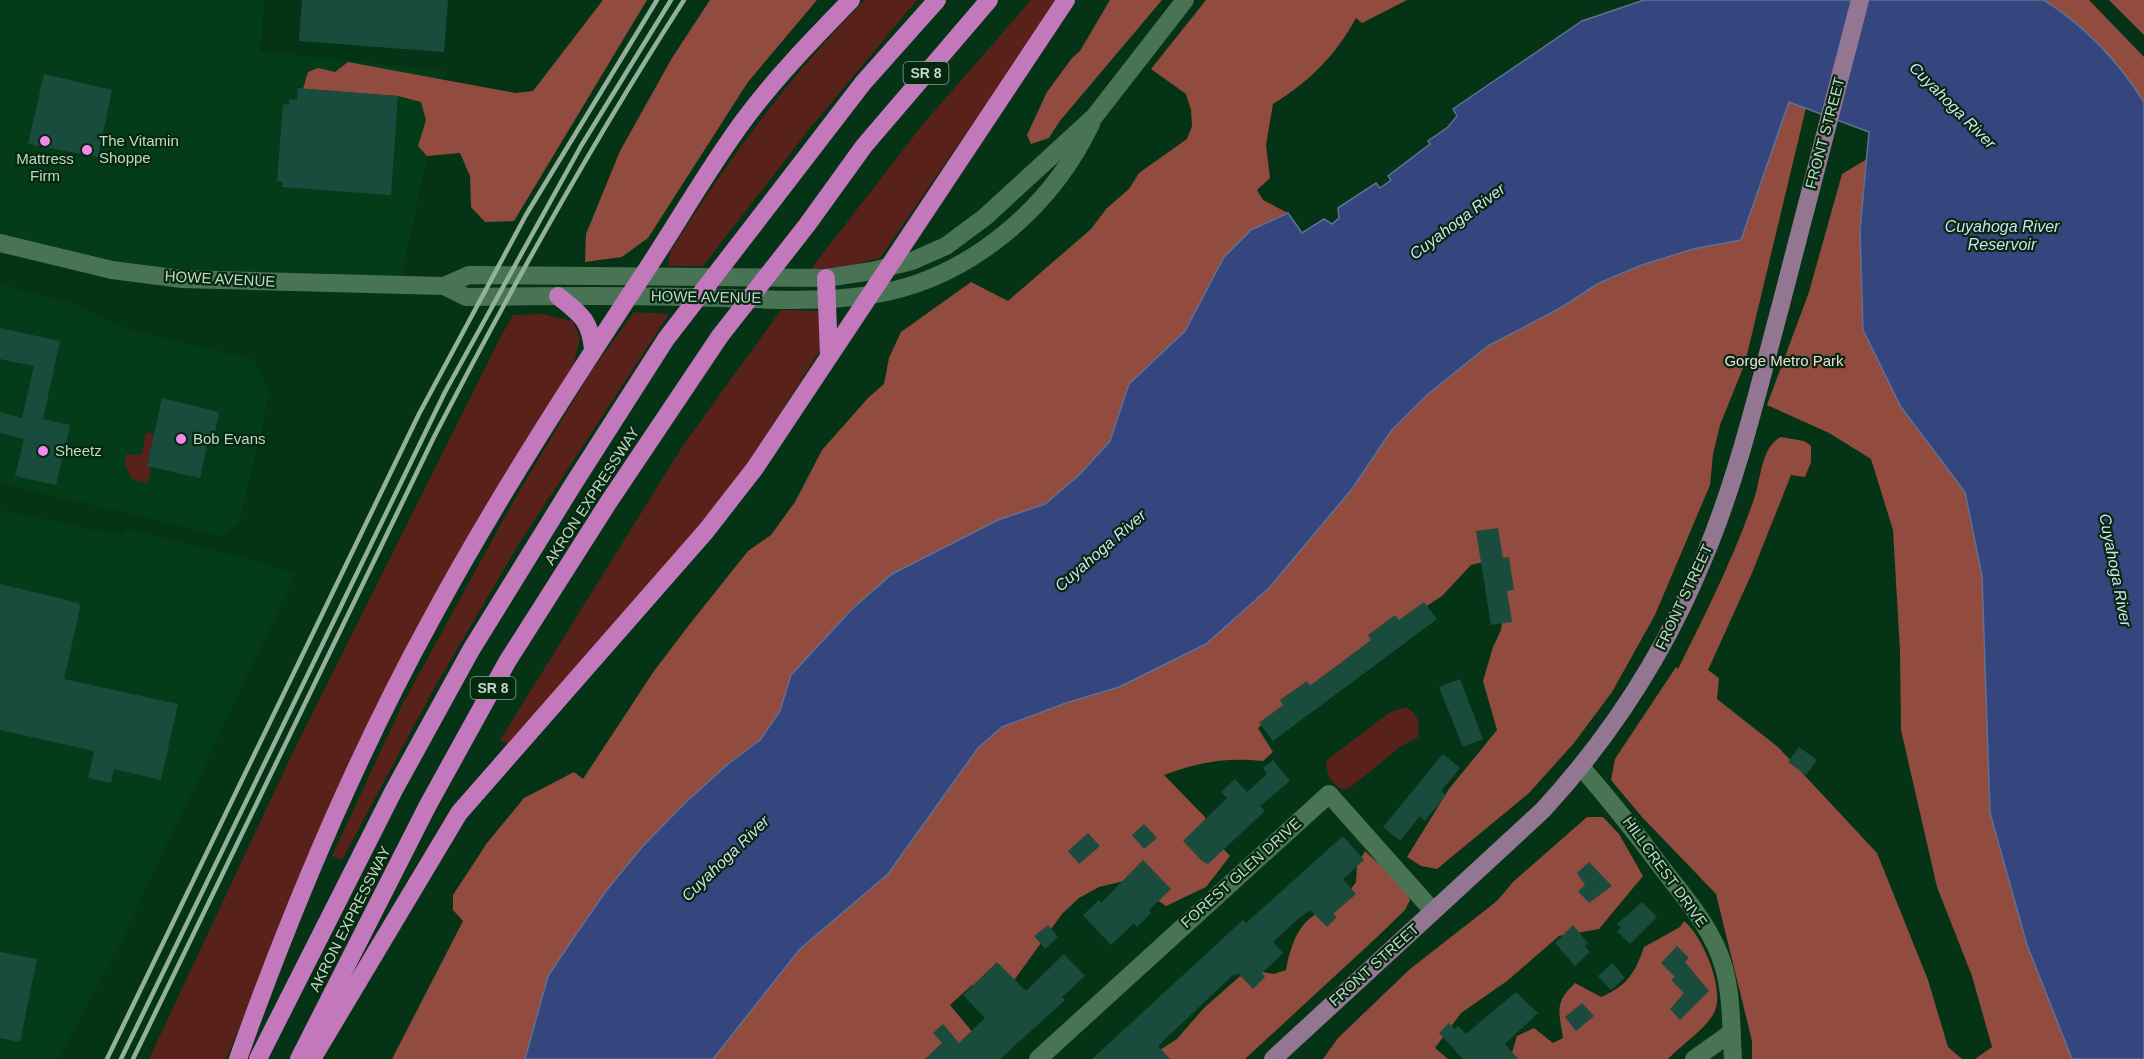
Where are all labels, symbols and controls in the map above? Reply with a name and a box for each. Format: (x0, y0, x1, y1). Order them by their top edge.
water label: Cuyahoga River (1906, 59, 2000, 152)
road number: SR 8 (904, 62, 948, 84)
street label: FRONT STREET (1801, 75, 1848, 190)
place label: The Vitamin Shoppe (99, 132, 179, 166)
marker: Mattress Firm (38, 134, 52, 148)
marker: The Vitamin Shoppe (80, 143, 94, 157)
place label: Mattress Firm (16, 150, 74, 184)
water label: Cuyahoga River (1406, 180, 1509, 263)
water label: Cuyahoga River Reservoir (1945, 218, 2060, 253)
street label: HOWE AVENUE (164, 267, 276, 290)
street label: HOWE AVENUE (651, 287, 761, 306)
park label: Gorge Metro Park (1724, 352, 1844, 369)
street label: AKRON EXPRESSWAY (541, 424, 643, 568)
place label: Bob Evans (193, 430, 266, 447)
marker: Bob Evans (174, 432, 188, 446)
place label: Sheetz (55, 442, 102, 459)
marker: Sheetz (36, 444, 50, 458)
water label: Cuyahoga River (1051, 506, 1150, 594)
water label: Cuyahoga River (2096, 512, 2135, 629)
street label: FRONT STREET (1652, 541, 1715, 652)
road number: SR 8 (470, 677, 516, 699)
water label: Cuyahoga River (678, 812, 773, 904)
street label: HILLCREST DRIVE (1620, 813, 1711, 930)
street label: FOREST GLEN DRIVE (1177, 814, 1304, 931)
street label: AKRON EXPRESSWAY (305, 843, 394, 994)
street label: FRONT STREET (1325, 920, 1422, 1009)

